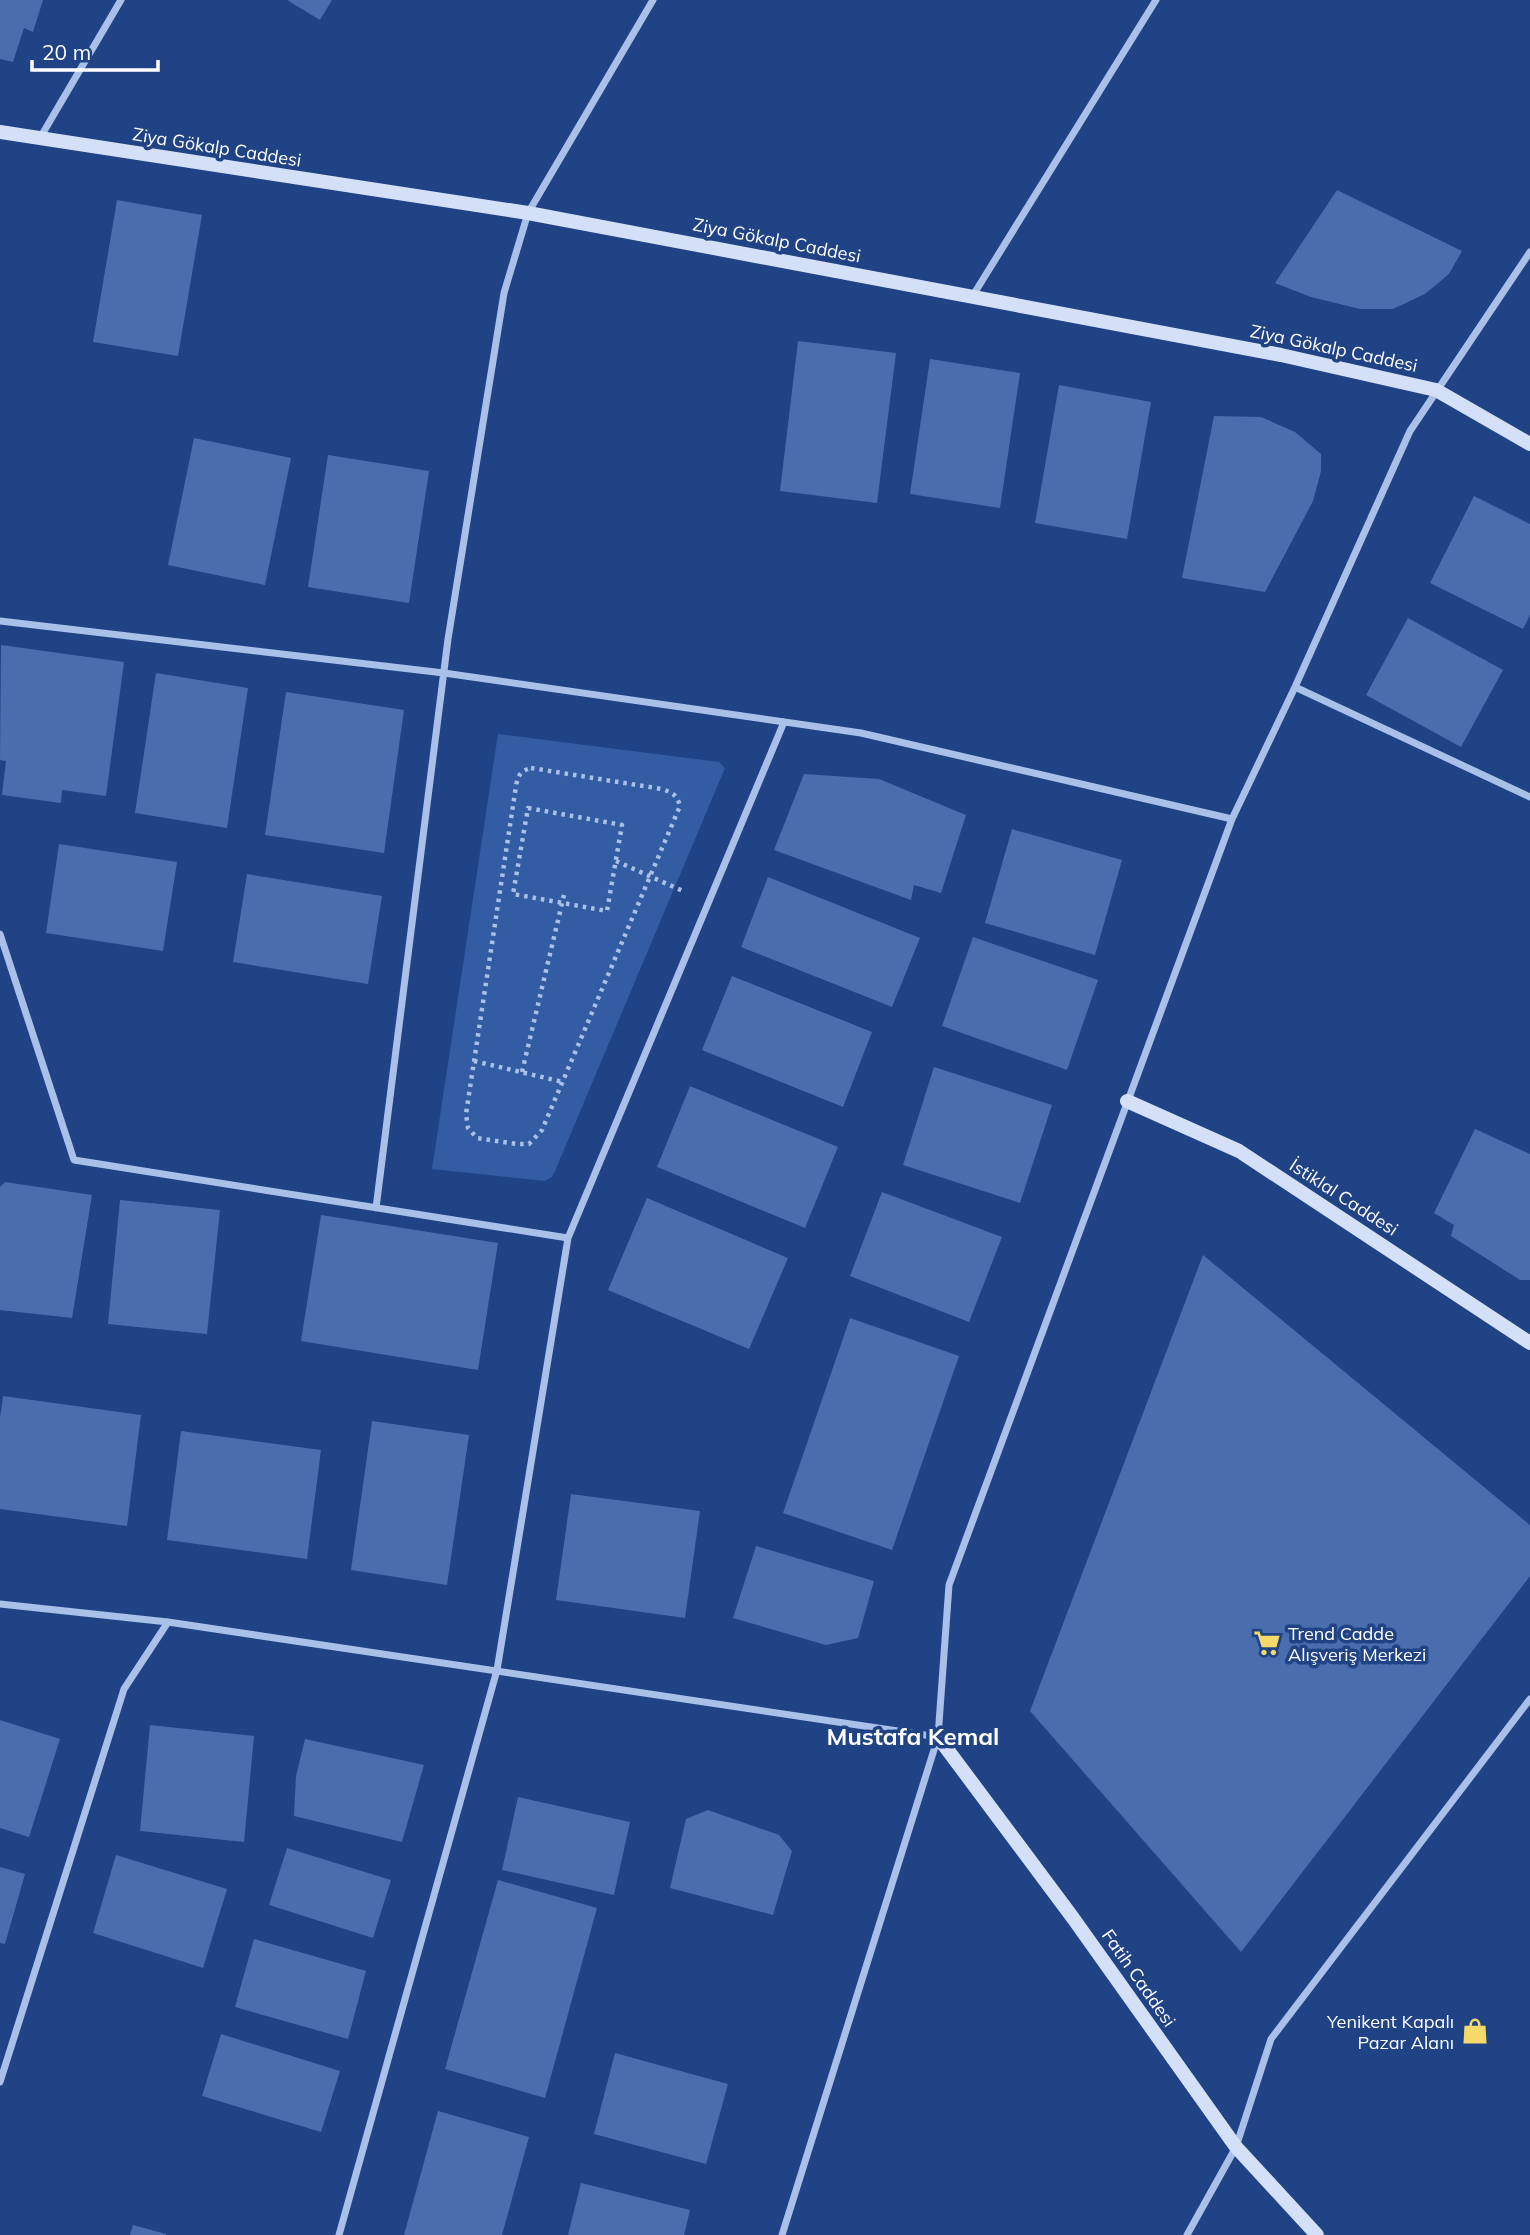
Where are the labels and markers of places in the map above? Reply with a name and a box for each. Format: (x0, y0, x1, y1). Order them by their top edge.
place label: Trend Cadde Alışveriş Merkezi (1288, 1622, 1426, 1666)
supermarket icon: Trend Cadde Alışveriş Merkezi (1252, 1628, 1282, 1658)
place label: Yenikent Kapalı Pazar Alanı (1326, 2010, 1454, 2054)
shop icon: Yenikent Kapalı Pazar Alanı (1460, 2016, 1490, 2046)

